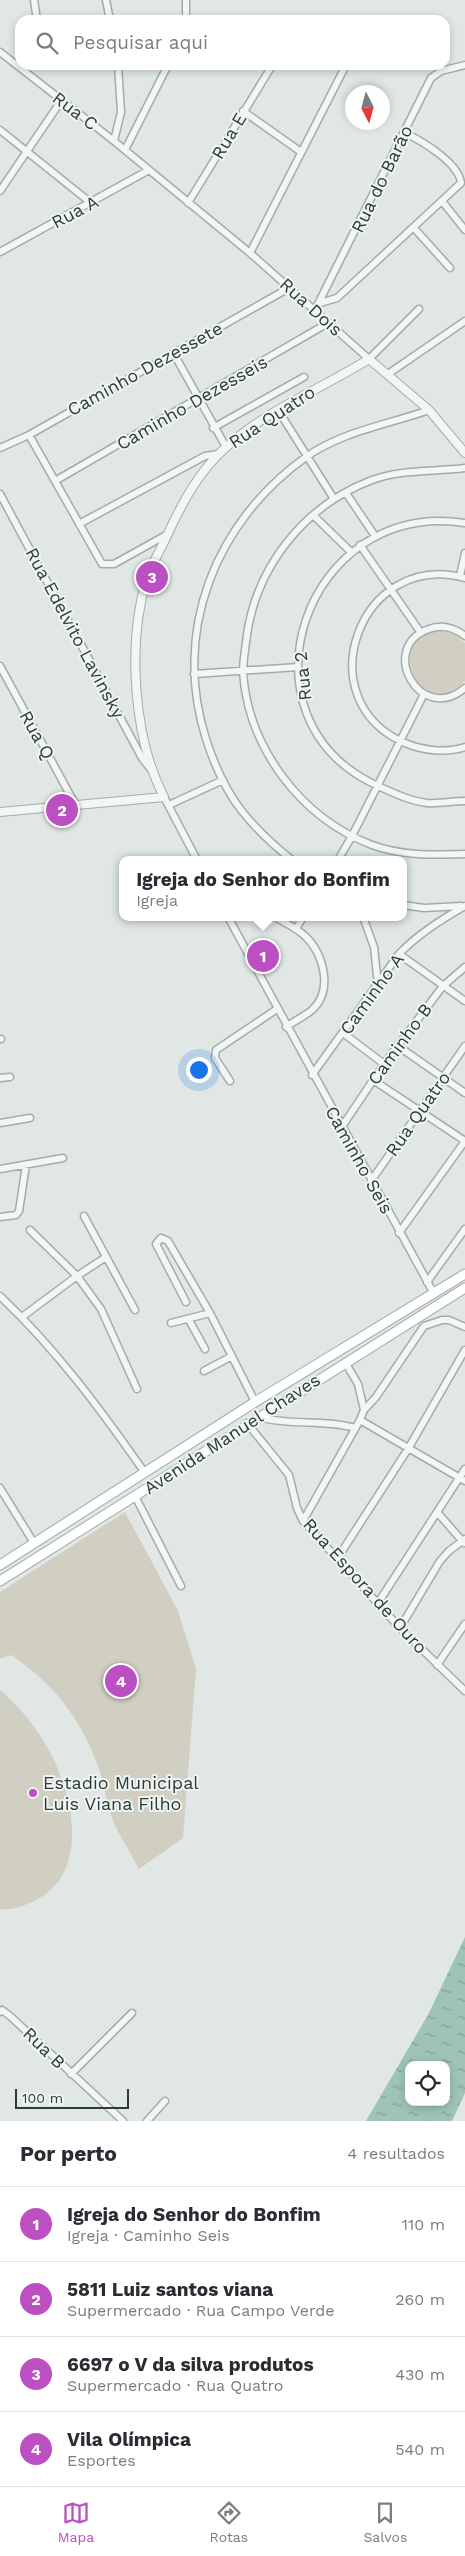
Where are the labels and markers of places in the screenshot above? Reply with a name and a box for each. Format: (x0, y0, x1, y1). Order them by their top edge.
pin: 3 (136, 558, 168, 596)
pin: 2 (46, 791, 78, 829)
pin: 1 (247, 937, 279, 975)
pin: 4 (105, 1662, 137, 1700)
place label: Estadio Municipal Luis Viana Filho (43, 1772, 199, 1814)
marker: Estadio Municipal Luis Viana Filho (27, 1787, 39, 1799)

